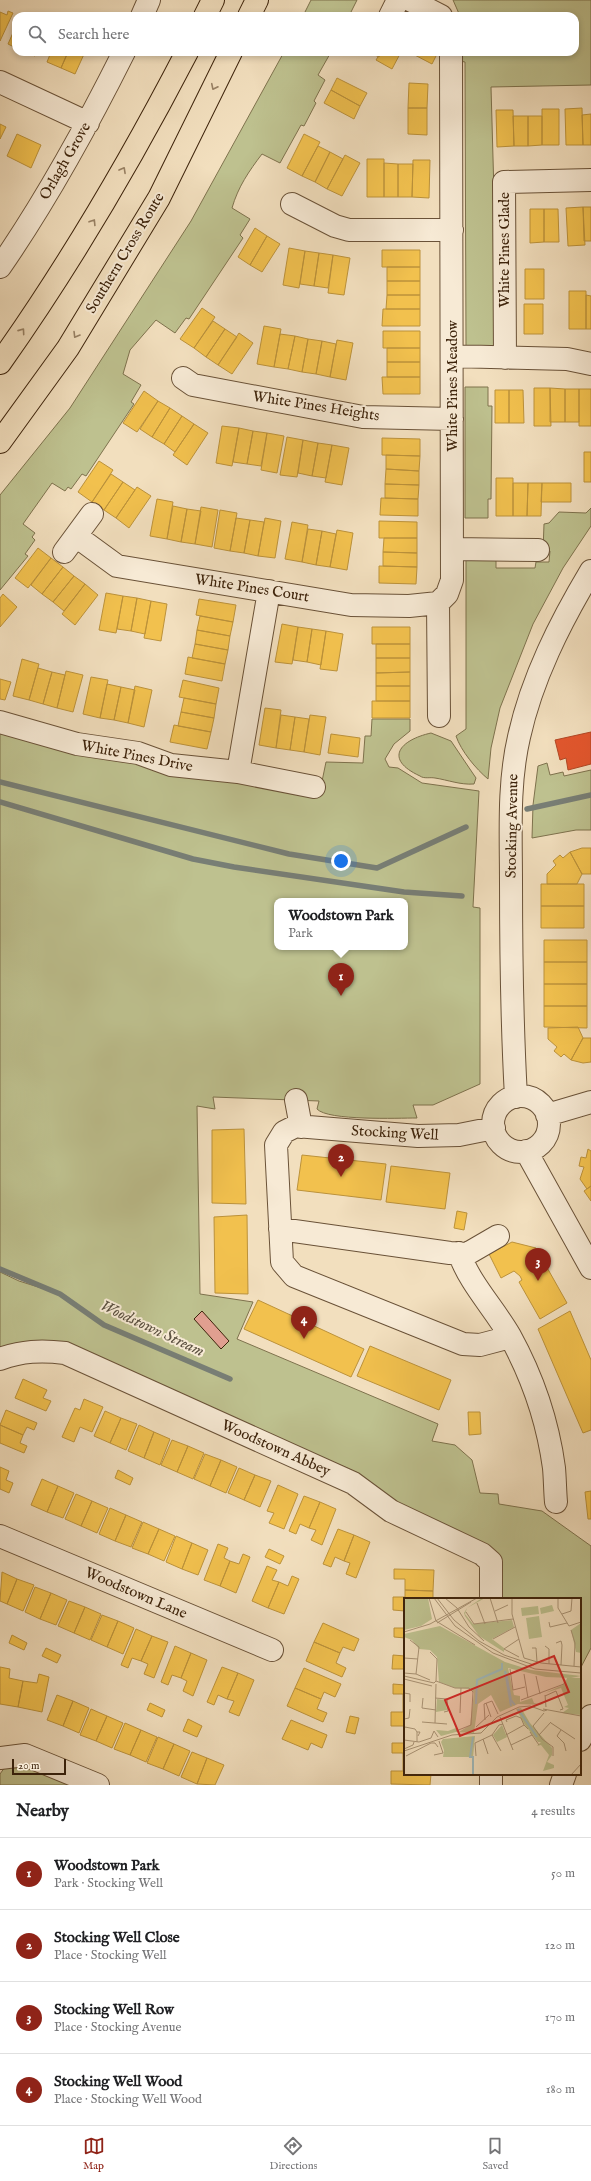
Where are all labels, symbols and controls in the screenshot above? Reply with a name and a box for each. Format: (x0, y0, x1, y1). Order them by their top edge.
search box (12, 12, 579, 56)
icon: search (26, 23, 48, 45)
text: Search here (58, 25, 129, 44)
one-way arrow (211, 83, 219, 90)
street label: Orlagh Grove (35, 119, 95, 203)
one-way arrow (119, 166, 126, 174)
street label: Southern Cross Route (81, 189, 169, 317)
street label: White Pines Glade (495, 192, 514, 308)
one-way arrow (88, 219, 95, 226)
street label: White Pines Meadow (443, 319, 462, 452)
one-way arrow (17, 329, 24, 336)
one-way arrow (74, 331, 81, 338)
street label: White Pines Heights (251, 387, 381, 425)
street label: White Pines Court (193, 570, 311, 606)
street label: White Pines Drive (80, 736, 195, 776)
street label: Stocking Avenue (502, 773, 522, 878)
your location (331, 851, 351, 871)
popup (274, 898, 408, 950)
text: Woodstown Park (288, 906, 394, 925)
text: Park (288, 925, 313, 942)
pin: 1 (328, 963, 354, 996)
street label: Stocking Well (351, 1121, 440, 1145)
pin: 2 (328, 1144, 354, 1177)
pin: 3 (525, 1248, 551, 1281)
water label: Woodstown Stream (97, 1296, 207, 1362)
pin: 4 (291, 1306, 317, 1339)
street label: Woodstown Abbey (218, 1415, 334, 1481)
street label: Woodstown Lane (82, 1563, 190, 1623)
inset map (404, 1598, 581, 1775)
scale bar (12, 1757, 66, 1776)
text: 20 m (18, 1759, 39, 1773)
text: Nearby (16, 1801, 69, 1822)
text: 4 results (531, 1803, 575, 1820)
text: Woodstown Park (54, 1856, 160, 1875)
text: 1 (27, 1865, 31, 1882)
text: 50 m (551, 1865, 575, 1882)
text: Park · Stocking Well (54, 1875, 163, 1892)
text: Stocking Well Close (54, 1928, 180, 1947)
text: 2 (26, 1937, 32, 1954)
text: 120 m (545, 1937, 575, 1954)
text: Place · Stocking Well (54, 1947, 167, 1964)
text: Stocking Well Row (54, 2000, 174, 2019)
text: 3 (27, 2009, 31, 2026)
text: 170 m (545, 2009, 575, 2026)
text: Place · Stocking Avenue (54, 2019, 181, 2036)
text: Stocking Well Wood (54, 2072, 182, 2091)
text: 4 (26, 2081, 32, 2098)
text: 180 m (546, 2081, 575, 2098)
text: Place · Stocking Well Wood (54, 2091, 202, 2108)
tab: Map (83, 2135, 105, 2173)
tab: Directions (270, 2135, 317, 2173)
tab: Saved (482, 2135, 508, 2173)

